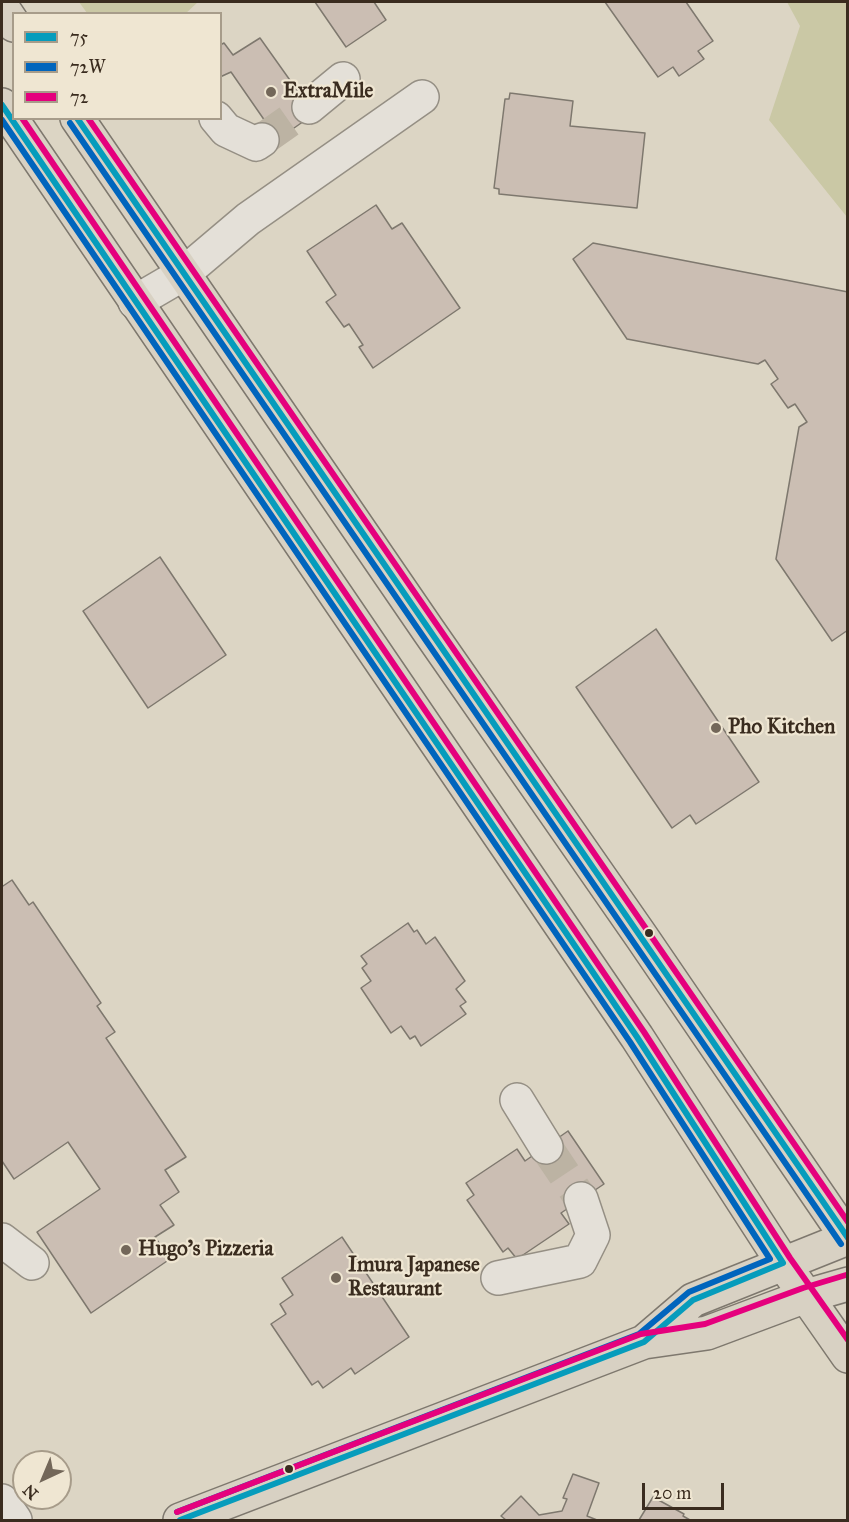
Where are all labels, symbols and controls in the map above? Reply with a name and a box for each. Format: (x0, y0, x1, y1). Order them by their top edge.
legend (12, 12, 222, 120)
text: 75 (70, 26, 88, 48)
text: 72W (70, 56, 106, 78)
place label: ExtraMile (283, 79, 373, 105)
marker: ExtraMile (264, 85, 278, 99)
text: 72 (70, 86, 88, 108)
place label: Pho Kitchen (728, 715, 835, 741)
marker: Pho Kitchen (709, 721, 723, 735)
unlabelled marker (643, 927, 655, 939)
place label: Hugo's Pizzeria (138, 1237, 273, 1263)
marker: Hugo's Pizzeria (119, 1243, 133, 1257)
place label: Imura Japanese Restaurant (348, 1253, 480, 1303)
marker: Imura Japanese Restaurant (329, 1271, 343, 1285)
north arrow (12, 1450, 72, 1510)
unlabelled marker (283, 1463, 295, 1475)
scale bar (645, 1471, 728, 1509)
text: N (19, 1480, 42, 1503)
text: 20 m (653, 1482, 691, 1504)

